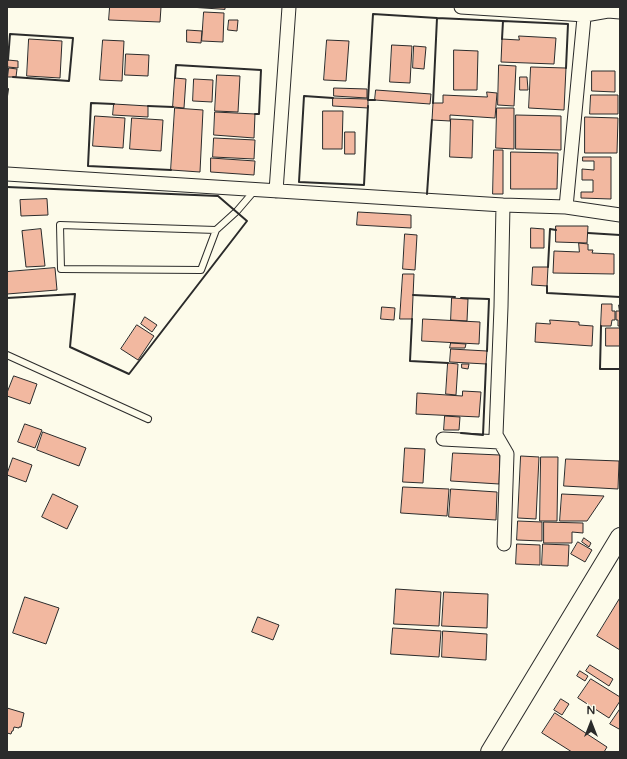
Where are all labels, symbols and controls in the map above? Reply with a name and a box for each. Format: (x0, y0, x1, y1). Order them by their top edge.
north arrow (571, 703, 611, 743)
text: N (587, 704, 595, 717)

